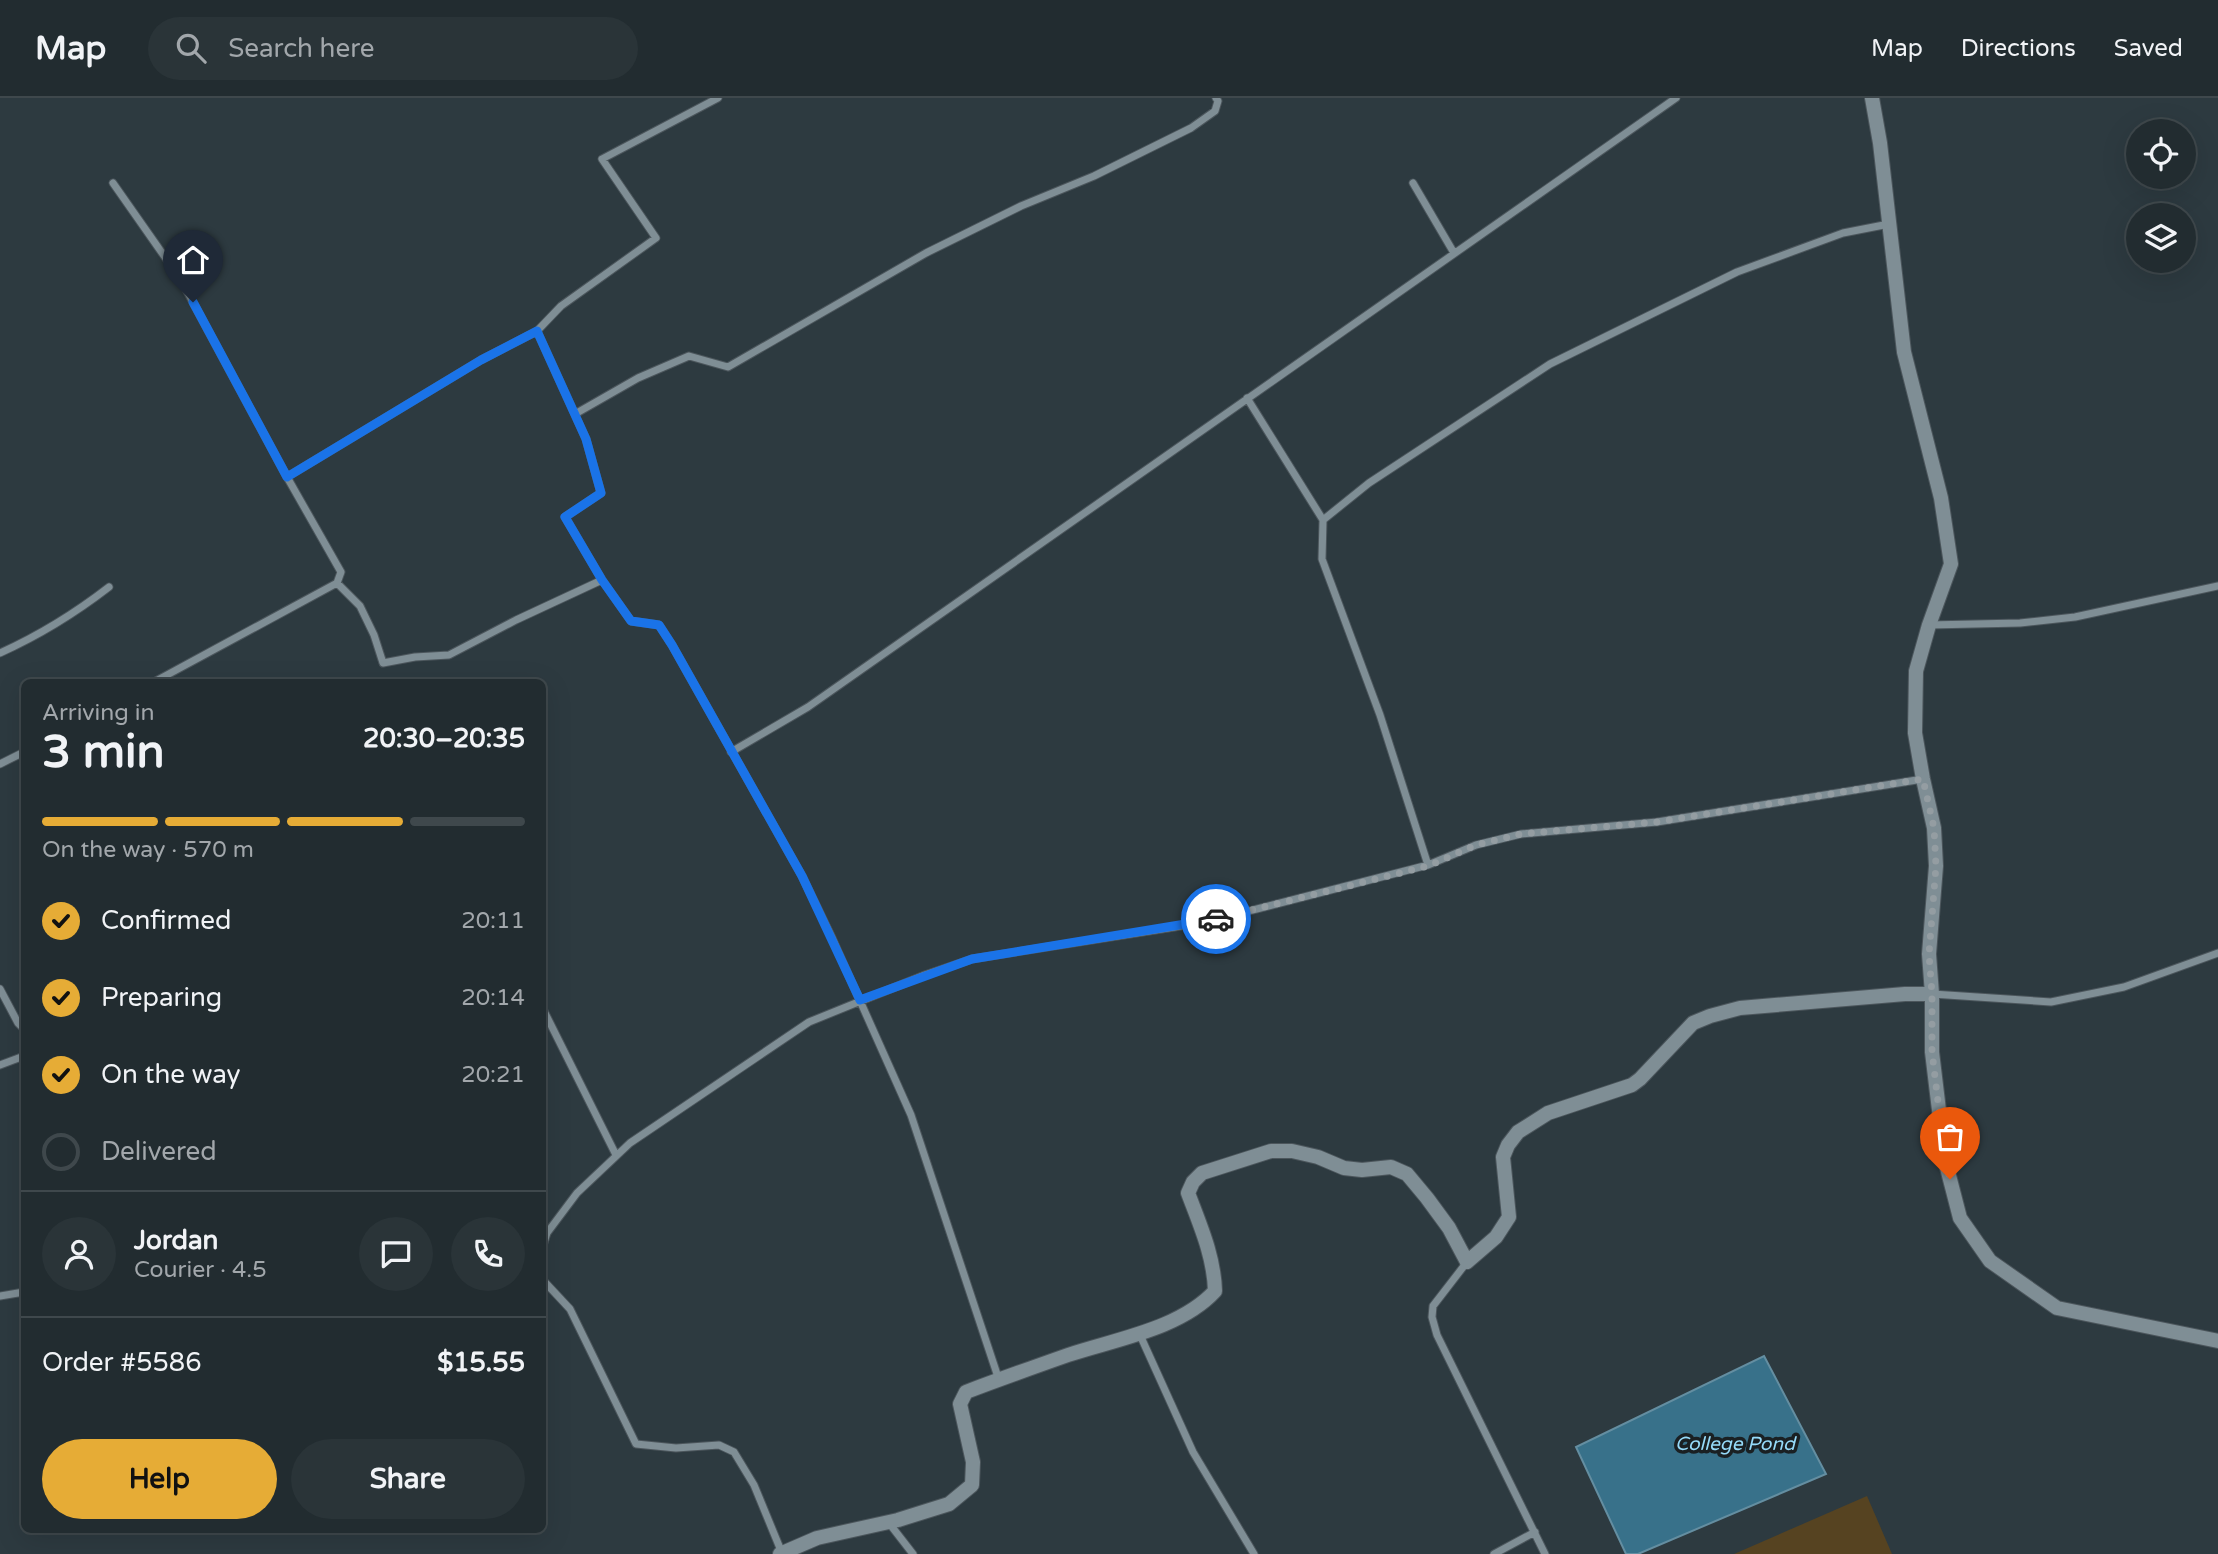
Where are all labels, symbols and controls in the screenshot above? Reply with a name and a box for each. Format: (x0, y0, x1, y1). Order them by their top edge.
search box (148, 17, 638, 80)
text: Map (35, 29, 106, 68)
icon: search (172, 29, 210, 67)
text: Search here (228, 33, 374, 64)
text: Map (1871, 34, 1923, 63)
text: Directions (1961, 34, 2076, 63)
text: Saved (2114, 34, 2183, 63)
map controls (2126, 119, 2196, 273)
button: locate (2126, 119, 2196, 189)
button: layers (2126, 203, 2196, 273)
pin (163, 230, 223, 302)
icon: home (174, 241, 212, 279)
text: Arriving in (42, 699, 155, 727)
text: 20:30–20:35 (363, 723, 525, 754)
text: 3 min (42, 725, 165, 780)
text: On the way · 570 m (42, 836, 254, 864)
courier (1181, 884, 1251, 954)
icon: car (1197, 900, 1235, 938)
icon: check (42, 902, 80, 940)
text: Confirmed (101, 905, 231, 936)
text: 20:11 (461, 907, 525, 935)
icon: check (42, 979, 80, 1017)
text: Preparing (101, 982, 222, 1013)
text: 20:14 (461, 984, 525, 1012)
icon: check (42, 1056, 80, 1094)
text: On the way (101, 1059, 241, 1090)
text: 20:21 (461, 1061, 525, 1089)
pin (1920, 1107, 1980, 1179)
icon: bag (1931, 1118, 1969, 1156)
text: Delivered (101, 1136, 217, 1167)
button: person (42, 1217, 116, 1291)
button: chat (359, 1217, 433, 1291)
button: phone (451, 1217, 525, 1291)
text: Jordan (134, 1225, 218, 1256)
text: Courier · 4.5 (134, 1256, 267, 1284)
text: Order #5586 (42, 1347, 202, 1378)
text: $15.55 (437, 1347, 525, 1378)
water label: College Pond (1675, 1433, 1797, 1455)
button: Help (42, 1439, 277, 1519)
button: Share (291, 1439, 525, 1519)

